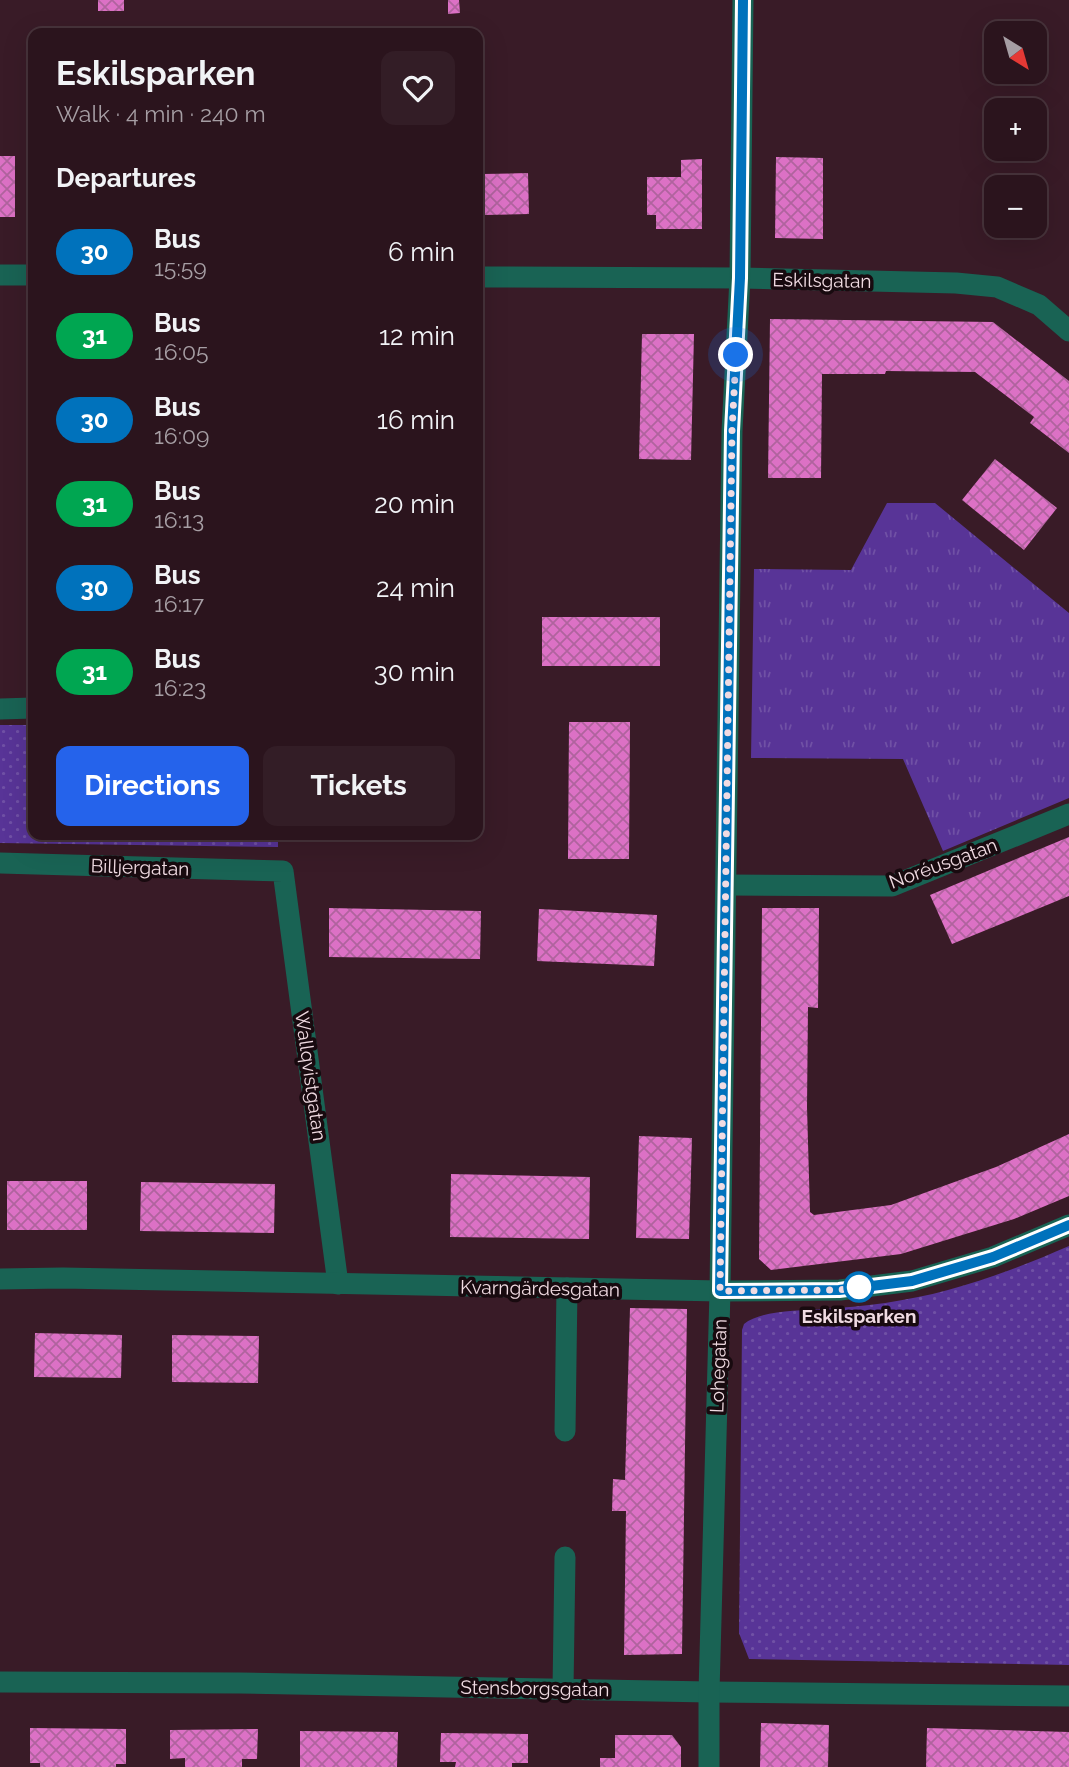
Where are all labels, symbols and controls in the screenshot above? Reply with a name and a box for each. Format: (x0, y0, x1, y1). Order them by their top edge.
north arrow (984, 21, 1046, 84)
map controls (984, 21, 1047, 238)
button: heart (381, 51, 455, 125)
text: Eskilsparken (56, 54, 256, 93)
button: + (984, 98, 1047, 161)
text: Walk · 4 min · 240 m (56, 100, 266, 127)
text: Departures (56, 163, 196, 193)
button: − (984, 175, 1047, 238)
text: Bus (154, 224, 201, 254)
text: 30 (80, 237, 109, 266)
text: 6 min (388, 237, 455, 267)
text: 15:59 (154, 254, 207, 281)
street label: Eskilsgatan (772, 268, 872, 292)
text: Bus (154, 308, 201, 338)
text: 31 (82, 321, 107, 350)
text: 12 min (379, 321, 455, 351)
your location (718, 337, 753, 372)
text: 16:05 (154, 338, 209, 365)
text: Bus (154, 392, 201, 422)
text: 30 (80, 405, 109, 434)
text: 16 min (377, 405, 455, 435)
text: 16:09 (154, 422, 210, 449)
text: Bus (154, 476, 201, 506)
text: 31 (82, 489, 107, 518)
text: 20 min (374, 489, 455, 519)
text: 16:13 (154, 506, 204, 533)
text: Bus (154, 560, 201, 590)
text: 30 (80, 573, 109, 602)
text: 24 min (376, 573, 455, 603)
text: 16:17 (154, 590, 204, 617)
text: Bus (154, 644, 201, 674)
text: 31 (82, 657, 107, 686)
text: 30 min (374, 657, 455, 687)
text: 16:23 (154, 674, 206, 701)
button: Directions (56, 746, 249, 826)
button: Tickets (263, 746, 455, 826)
street label: Noréusgatan (886, 833, 1000, 893)
street label: Billjergatan (90, 854, 190, 880)
street label: Wallqvistgatan (291, 1010, 331, 1142)
marker: Eskilsparken (844, 1272, 874, 1302)
street label: Kvarngärdesgatan (460, 1276, 620, 1300)
place label: Eskilsparken (802, 1305, 916, 1327)
street label: Lohegatan (705, 1319, 731, 1413)
street label: Stensborgsgatan (460, 1676, 610, 1700)

